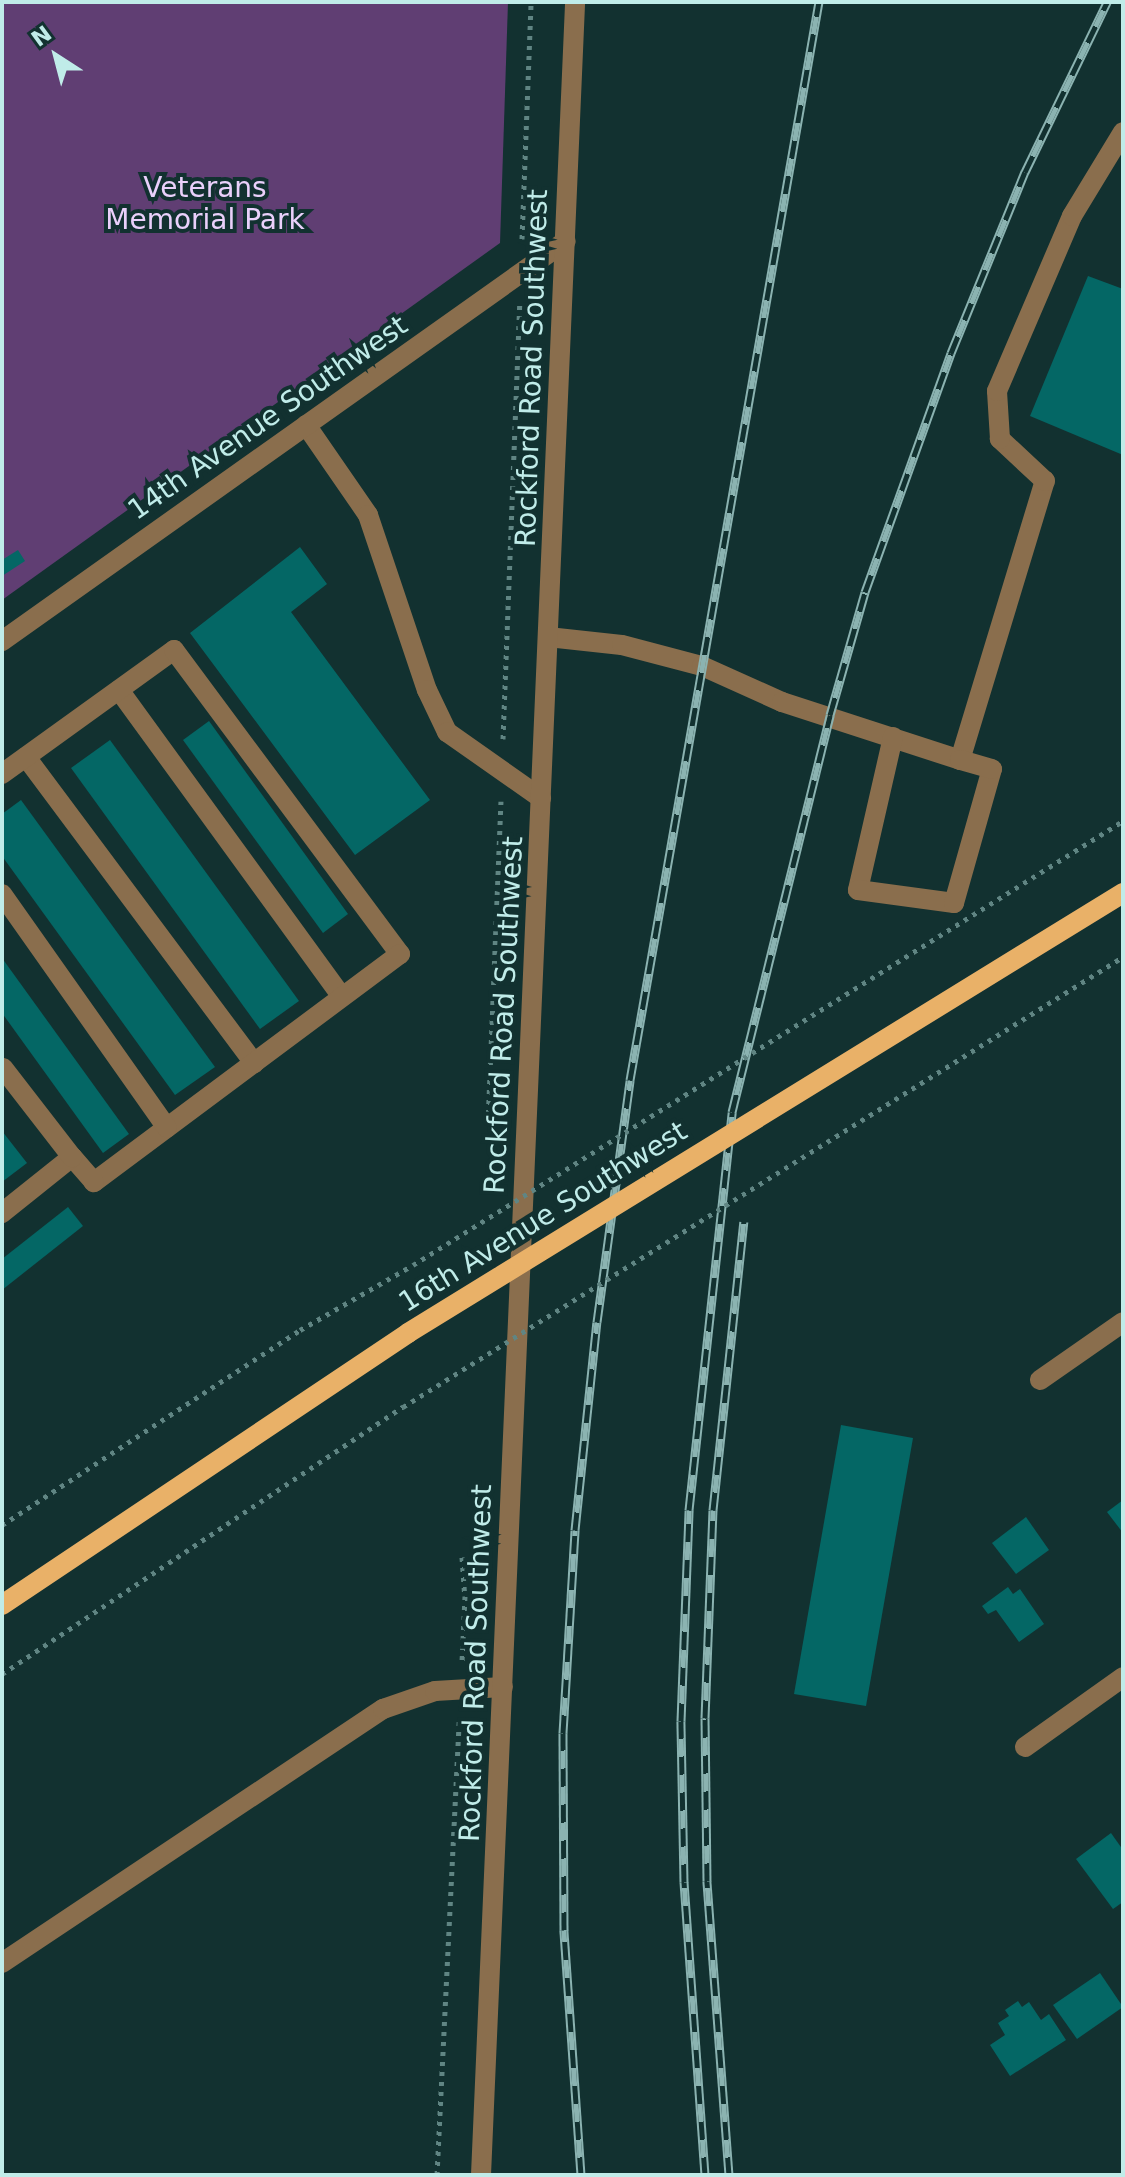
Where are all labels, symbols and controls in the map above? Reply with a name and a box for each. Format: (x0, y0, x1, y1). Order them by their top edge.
north arrow (16, 16, 96, 96)
text: N (27, 21, 56, 52)
park label: Veterans Memorial Park (105, 171, 305, 237)
street label: Rockford Road Southwest (509, 189, 555, 547)
street label: 14th Avenue Southwest (122, 309, 414, 527)
street label: Rockford Road Southwest (478, 835, 530, 1195)
street label: 16th Avenue Southwest (393, 1114, 693, 1320)
street label: Rockford Road Southwest (453, 1484, 499, 1842)

